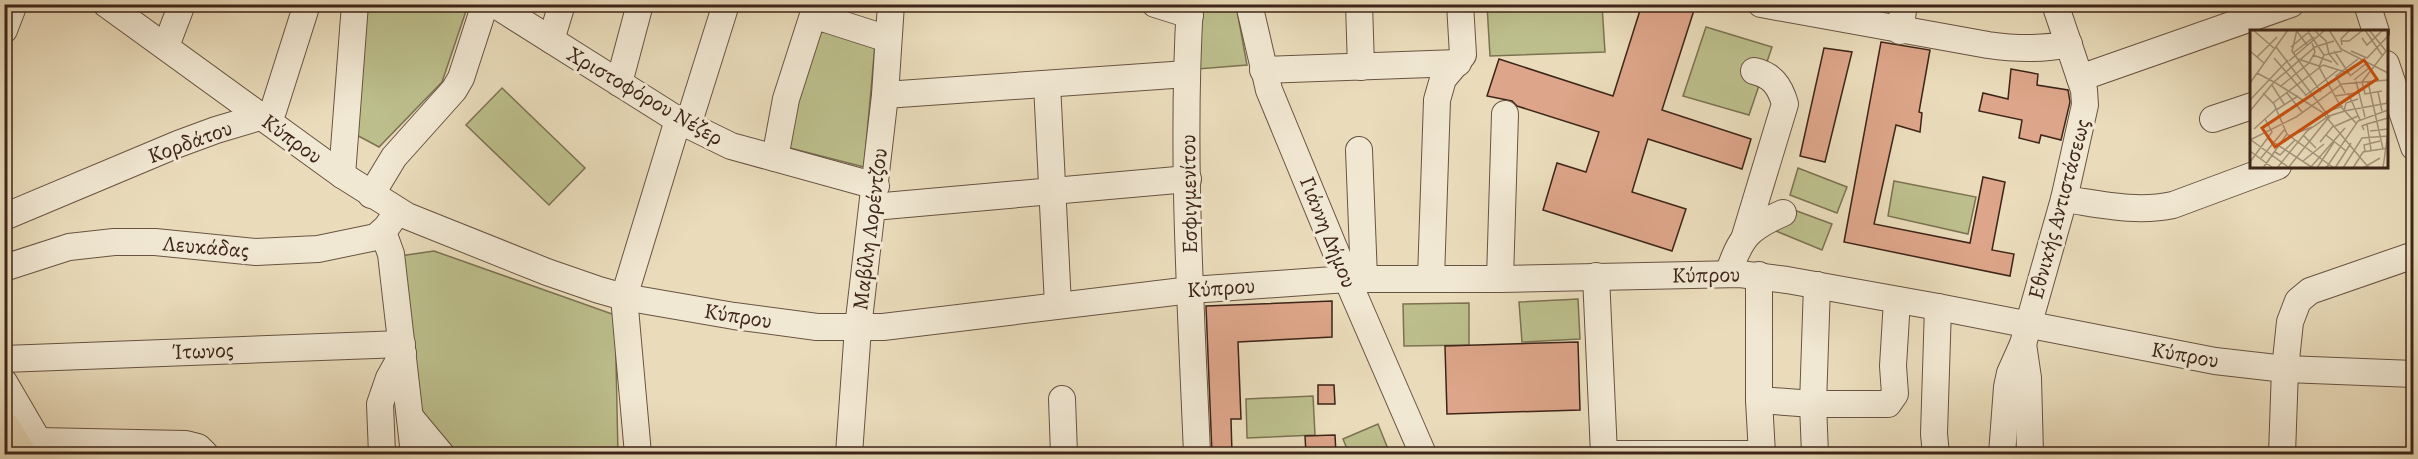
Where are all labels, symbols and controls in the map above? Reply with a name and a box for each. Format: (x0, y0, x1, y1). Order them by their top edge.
inset map (2250, 30, 2388, 168)
street label: Χριστοφόρου Νέζερ (562, 39, 728, 153)
street label: Κύπρου (256, 107, 328, 171)
street label: Κορδάτου (144, 113, 236, 171)
street label: Εθνικής Αντιστάσεως (2021, 115, 2098, 302)
street label: Εσφιγμενίτου (1173, 134, 1205, 254)
street label: Μαβίλη Λορέντζου (845, 146, 895, 312)
street label: Γιάννη Δήμου (1292, 172, 1364, 292)
street label: Λευκάδας (161, 228, 250, 266)
street label: Κύπρου (1672, 259, 1740, 291)
street label: Κύπρου (1186, 271, 1256, 305)
street label: Κύπρου (702, 296, 774, 336)
street label: Κύπρου (2149, 334, 2221, 376)
street label: Ίτωνος (172, 335, 234, 367)

